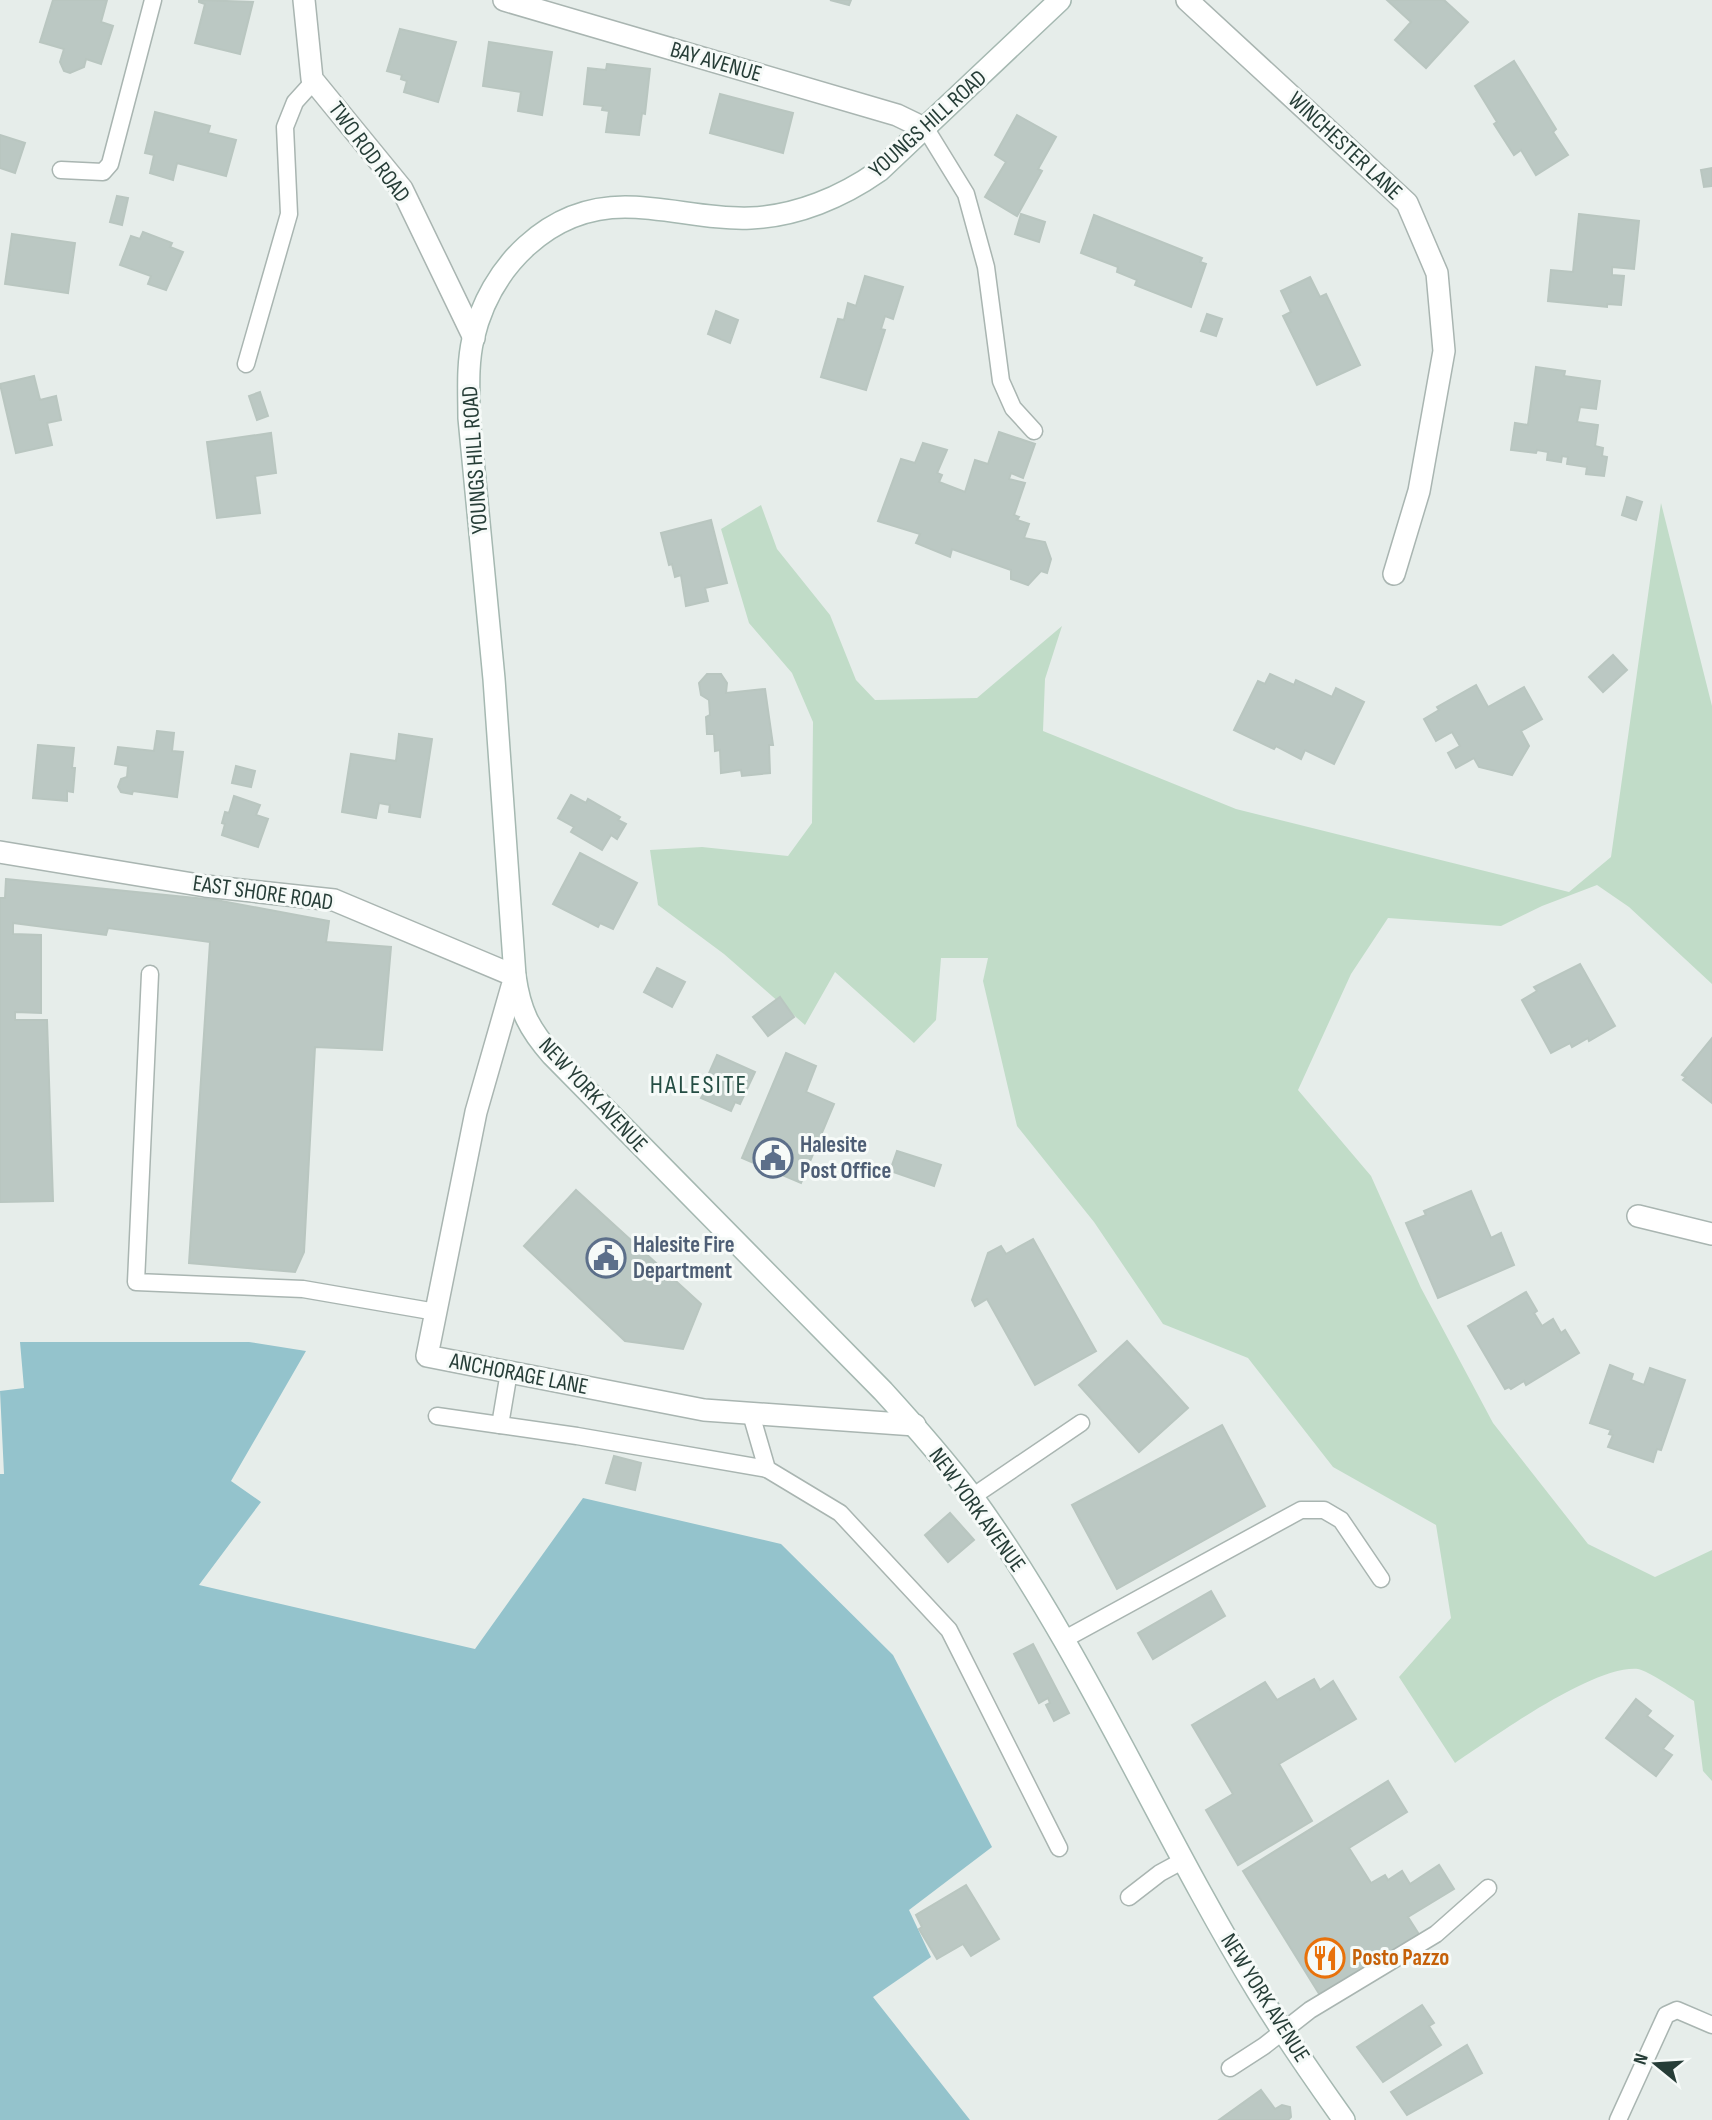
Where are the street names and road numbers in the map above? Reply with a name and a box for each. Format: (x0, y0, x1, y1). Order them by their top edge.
street label: BAY AVENUE (667, 36, 765, 88)
street label: YOUNGS HILL ROAD (863, 64, 993, 184)
street label: WINCHESTER LANE (1282, 86, 1408, 206)
street label: TWO ROD ROAD (322, 96, 416, 208)
street label: YOUNGS HILL ROAD (456, 385, 494, 535)
street label: EAST SHORE ROAD (191, 869, 335, 917)
street label: NEW YORK AVENUE (533, 1032, 653, 1158)
street label: ANCHORAGE LANE (446, 1347, 591, 1401)
street label: NEW YORK AVENUE (923, 1442, 1031, 1578)
street label: NEW YORK AVENUE (1214, 1928, 1316, 2068)

